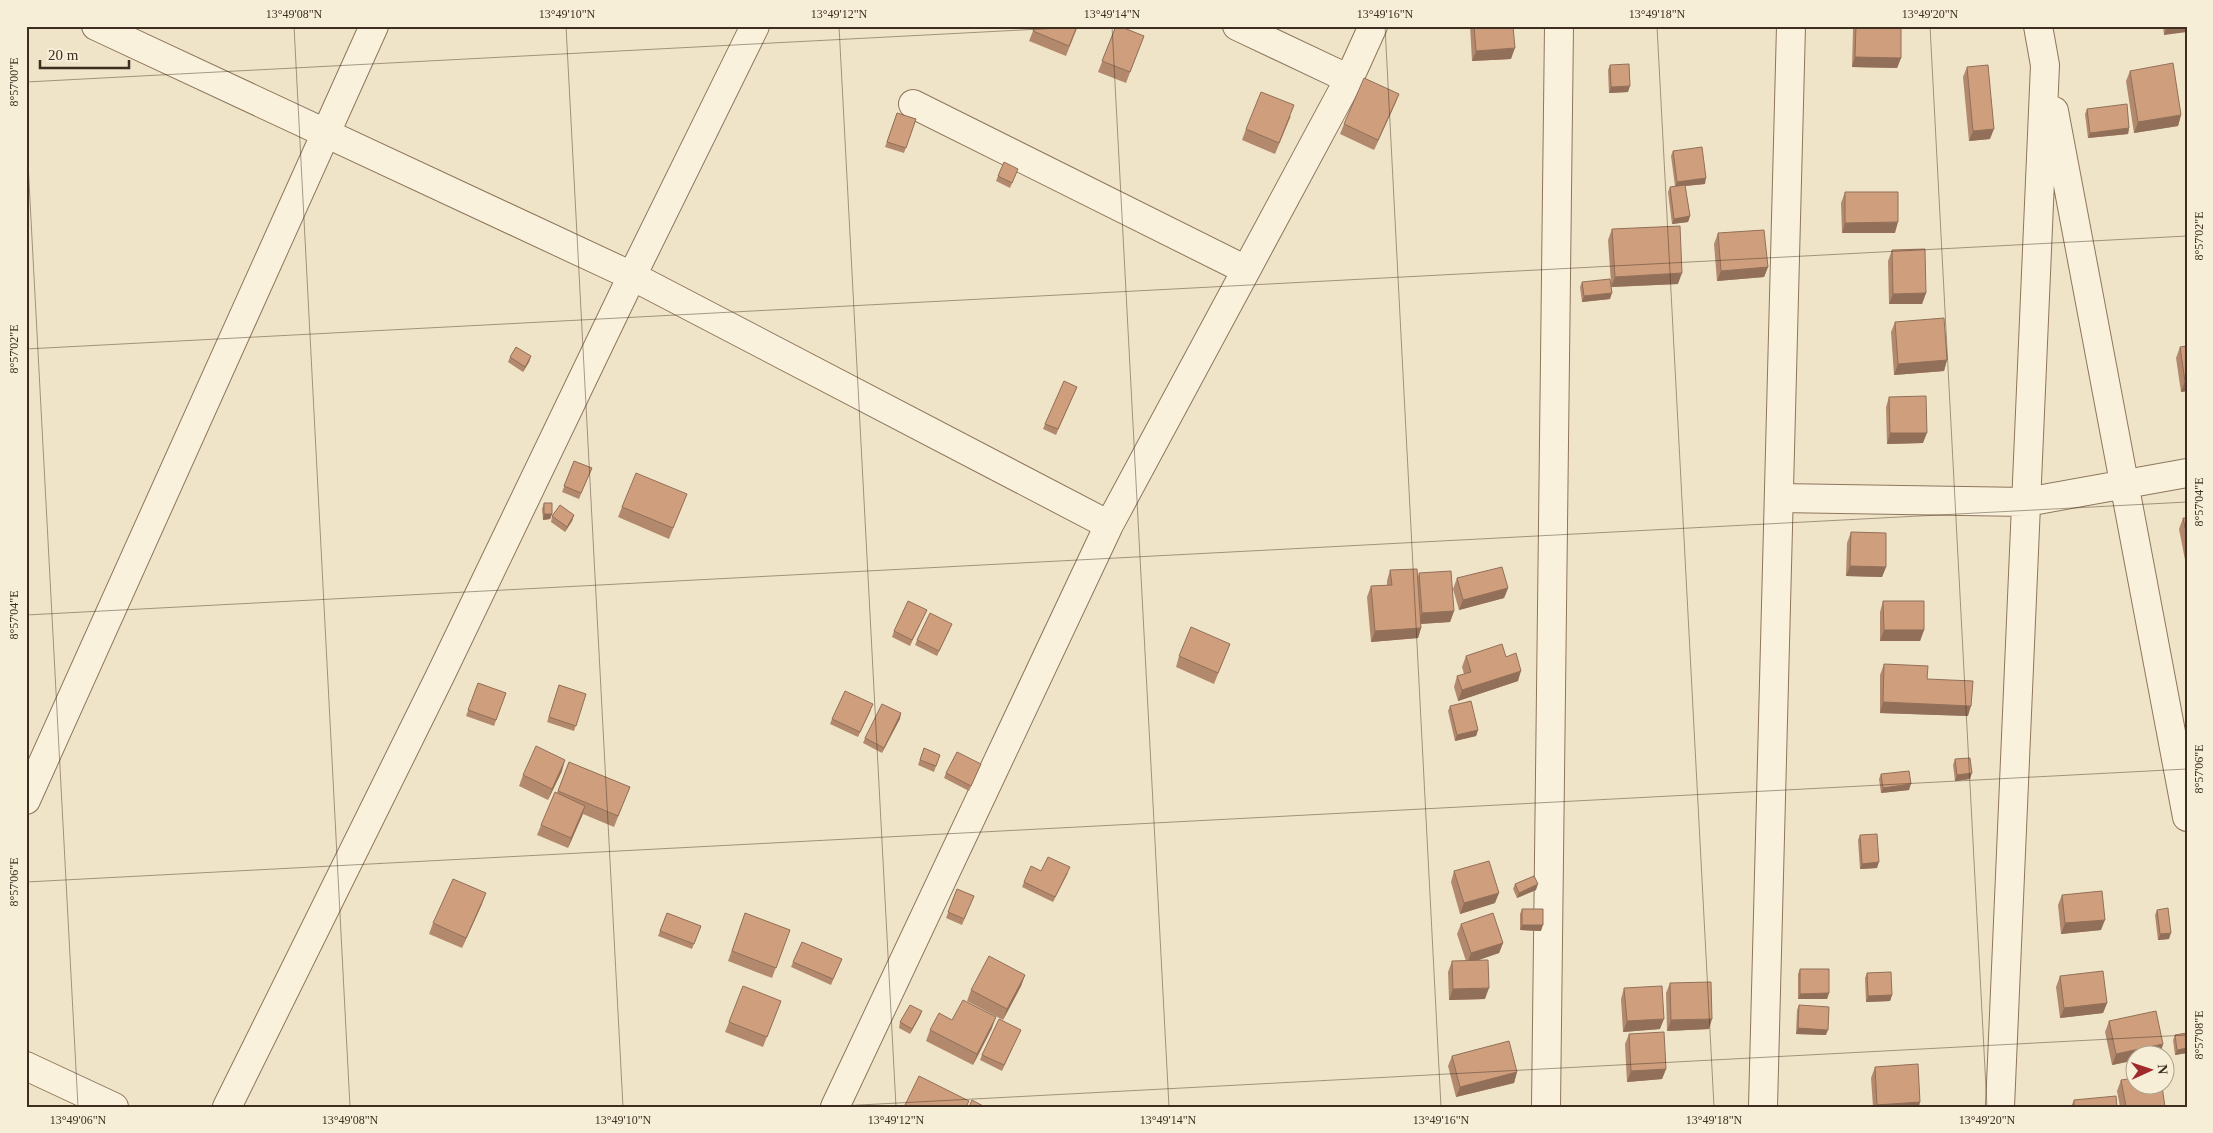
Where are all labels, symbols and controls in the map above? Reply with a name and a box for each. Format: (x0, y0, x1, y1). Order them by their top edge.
text: 13°49'08"N (266, 7, 323, 21)
text: 13°49'10"N (539, 7, 596, 21)
text: 13°49'12"N (811, 7, 868, 21)
text: 13°49'14"N (1084, 7, 1141, 21)
text: 13°49'16"N (1357, 7, 1414, 21)
text: 13°49'18"N (1629, 7, 1686, 21)
text: 13°49'20"N (1902, 7, 1959, 21)
scale bar (40, 38, 129, 70)
text: 20 m (48, 47, 79, 63)
text: 8°57'00"E (7, 57, 21, 107)
text: 8°57'02"E (2192, 211, 2206, 261)
text: 8°57'02"E (7, 324, 21, 374)
text: 8°57'04"E (2192, 477, 2206, 527)
text: 8°57'04"E (7, 590, 21, 640)
text: 8°57'06"E (2192, 744, 2206, 794)
text: 8°57'06"E (7, 857, 21, 907)
text: 8°57'08"E (2192, 1010, 2206, 1060)
north arrow (2126, 1046, 2176, 1096)
text: N (2155, 1064, 2170, 1075)
text: 13°49'06"N (50, 1113, 107, 1127)
text: 13°49'08"N (322, 1113, 379, 1127)
text: 13°49'10"N (595, 1113, 652, 1127)
text: 13°49'12"N (868, 1113, 925, 1127)
text: 13°49'14"N (1140, 1113, 1197, 1127)
text: 13°49'16"N (1413, 1113, 1470, 1127)
text: 13°49'18"N (1686, 1113, 1743, 1127)
text: 13°49'20"N (1959, 1113, 2016, 1127)

